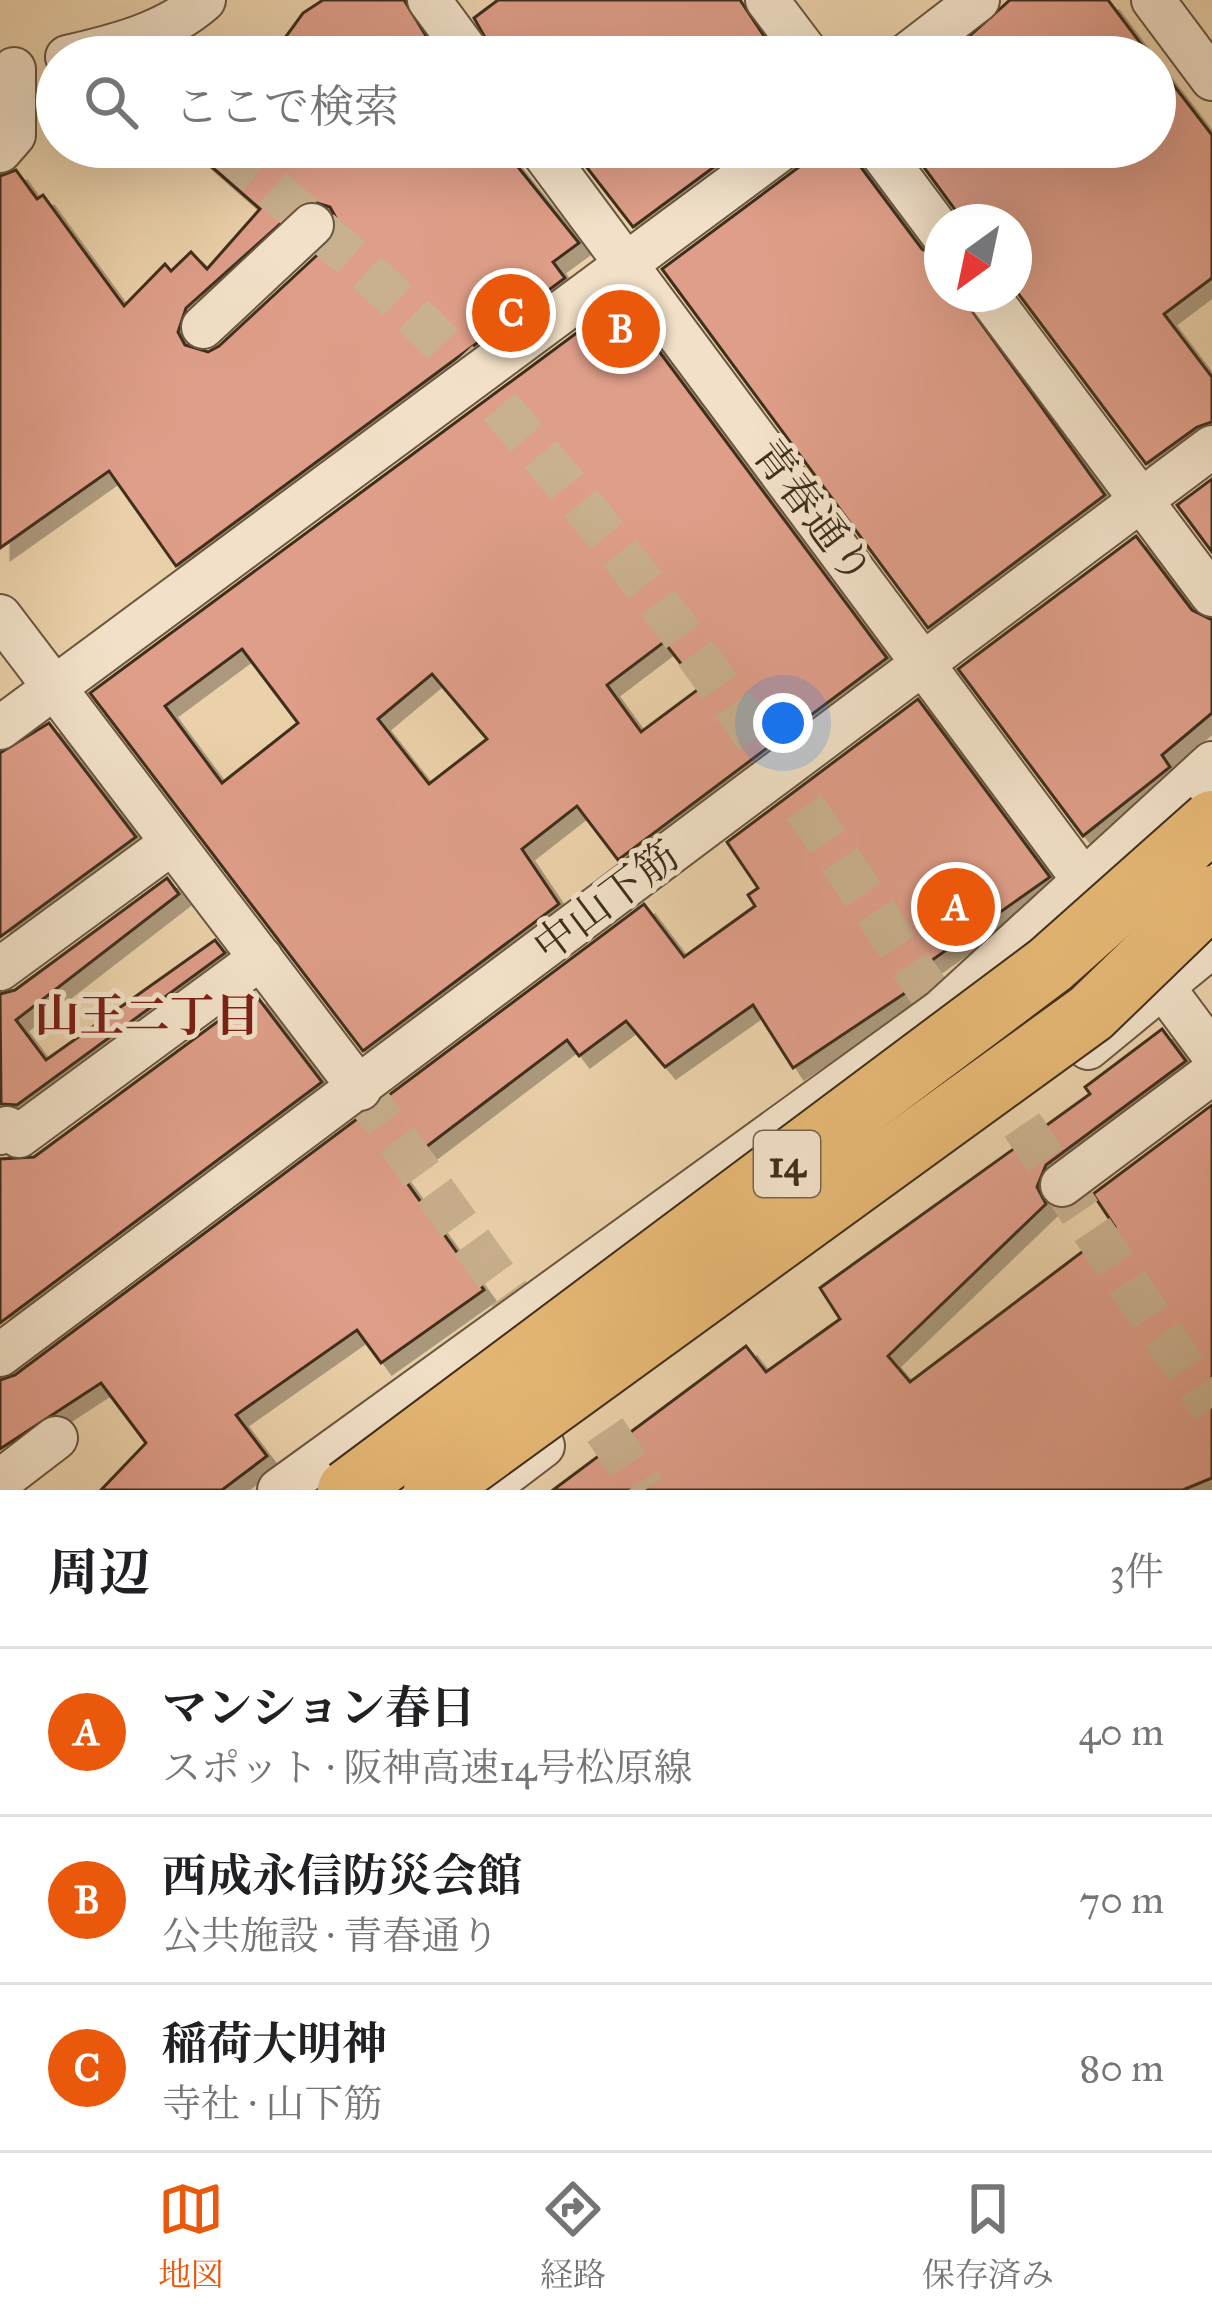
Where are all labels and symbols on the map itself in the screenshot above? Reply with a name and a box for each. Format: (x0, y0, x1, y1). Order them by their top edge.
north arrow (924, 204, 1032, 312)
pin: C (472, 268, 550, 358)
pin: B (582, 284, 660, 374)
street label: 青春通り (742, 429, 884, 595)
your location (753, 693, 813, 753)
street label: 中山下筋 (523, 830, 689, 972)
pin: A (917, 862, 995, 952)
district label: 山王二丁目 (34, 988, 260, 1043)
road number: 14 (754, 1131, 820, 1197)

